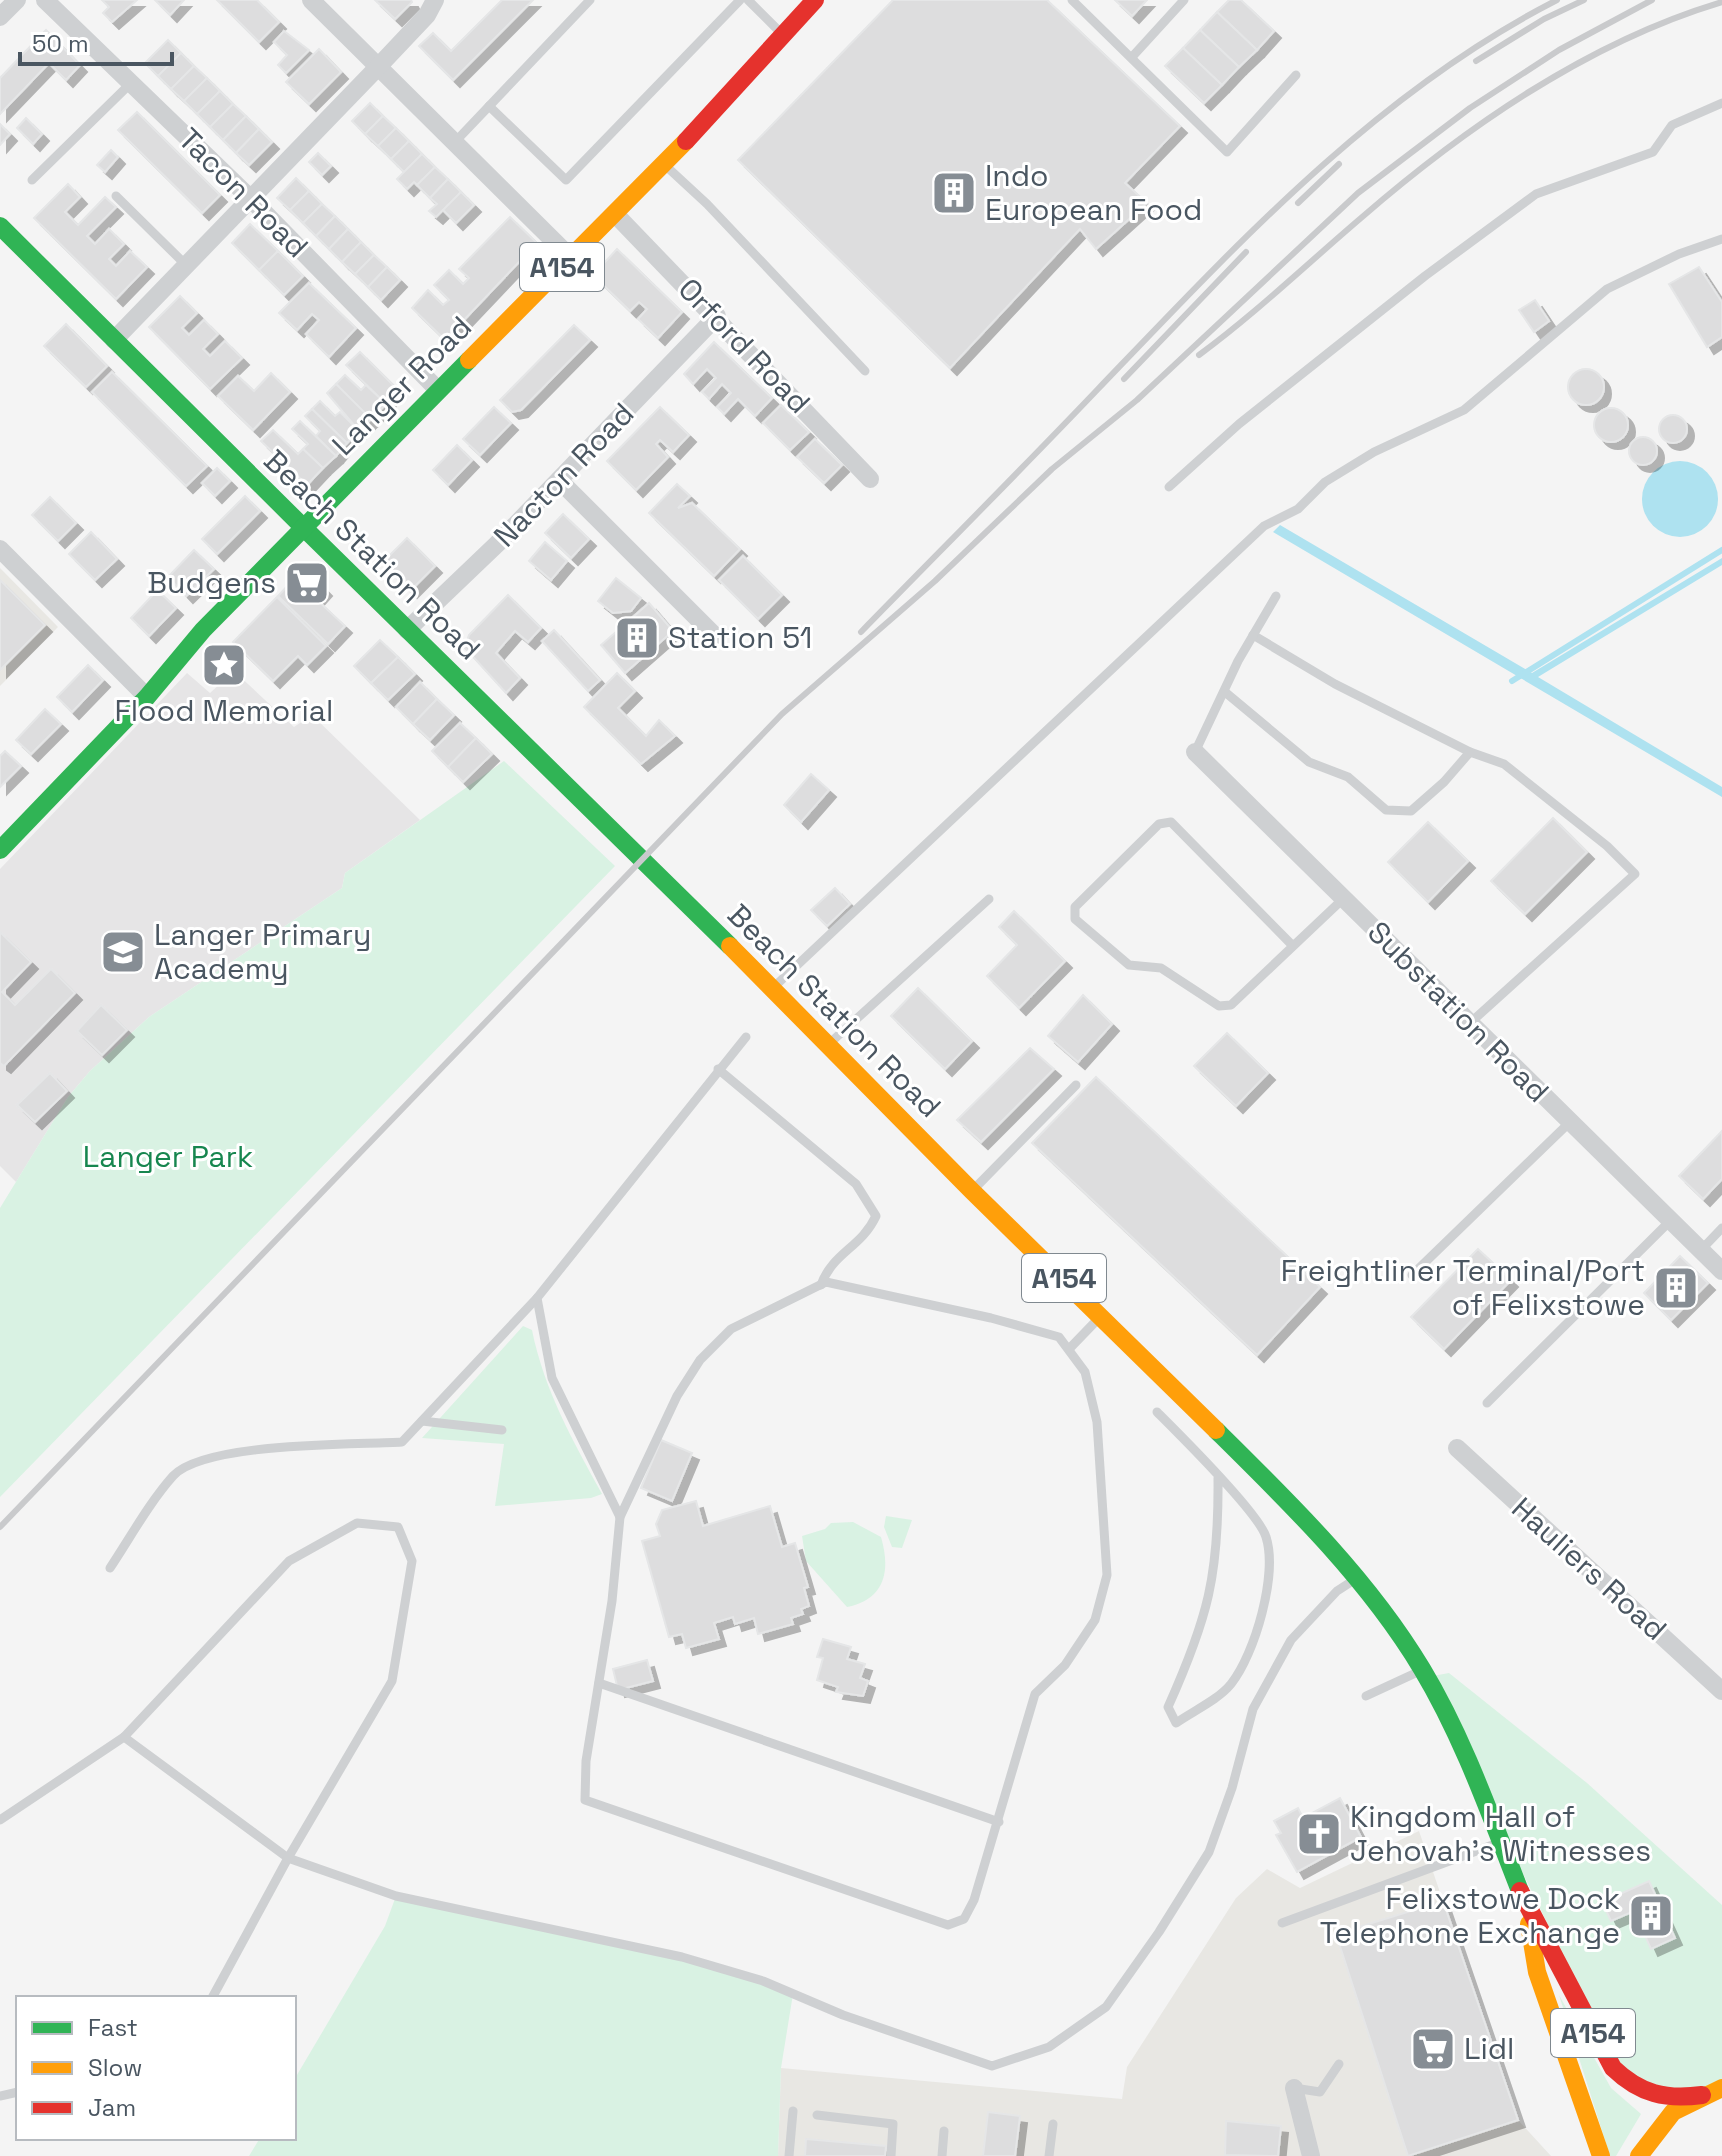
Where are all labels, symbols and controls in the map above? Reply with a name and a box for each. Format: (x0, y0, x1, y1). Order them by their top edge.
scale bar (20, 16, 172, 66)
text: 50 m (32, 28, 89, 59)
street label: Tacon Road (170, 119, 317, 266)
place label: Indo European Food (985, 156, 1202, 229)
building icon: Indo European Food (930, 169, 978, 217)
road number: A154 (520, 243, 604, 291)
street label: Orford Road (670, 270, 819, 422)
street label: Langer Road (324, 308, 480, 464)
street label: Nacton Road (485, 394, 642, 555)
street label: Beach Station Road (256, 441, 489, 668)
supermarket icon: Budgens (283, 559, 331, 607)
place label: Budgens (147, 563, 276, 602)
building icon: Station 51 (613, 614, 661, 662)
place label: Station 51 (668, 618, 812, 657)
place icon: Flood Memorial (200, 641, 248, 689)
place label: Flood Memorial (115, 691, 333, 730)
street label: Beach Station Road (719, 896, 949, 1126)
street label: Substation Road (1359, 913, 1557, 1111)
place label: Langer Primary Academy (154, 915, 371, 988)
school or university icon: Langer Primary Academy (99, 928, 147, 976)
park label: Langer Park (83, 1137, 253, 1176)
place label: Freightliner Terminal/Port of Felixstowe (1281, 1251, 1645, 1324)
road number: A154 (1022, 1254, 1106, 1302)
building icon: Freightliner Terminal/Port of Felixstowe (1652, 1264, 1700, 1312)
street label: Hauliers Road (1504, 1489, 1675, 1649)
place label: Kingdom Hall of Jehovah's Witnesses (1350, 1797, 1651, 1870)
church icon: Kingdom Hall of Jehovah's Witnesses (1295, 1810, 1343, 1858)
place label: Felixstowe Dock Telephone Exchange (1320, 1879, 1620, 1952)
building icon: Felixstowe Dock Telephone Exchange (1627, 1892, 1675, 1940)
legend (16, 1996, 296, 2140)
road number: A154 (1551, 2009, 1635, 2057)
text: Fast (88, 2012, 138, 2043)
supermarket icon: Lidl (1409, 2025, 1457, 2073)
place label: Lidl (1464, 2029, 1514, 2068)
text: Slow (88, 2052, 142, 2083)
text: Jam (88, 2092, 136, 2123)

